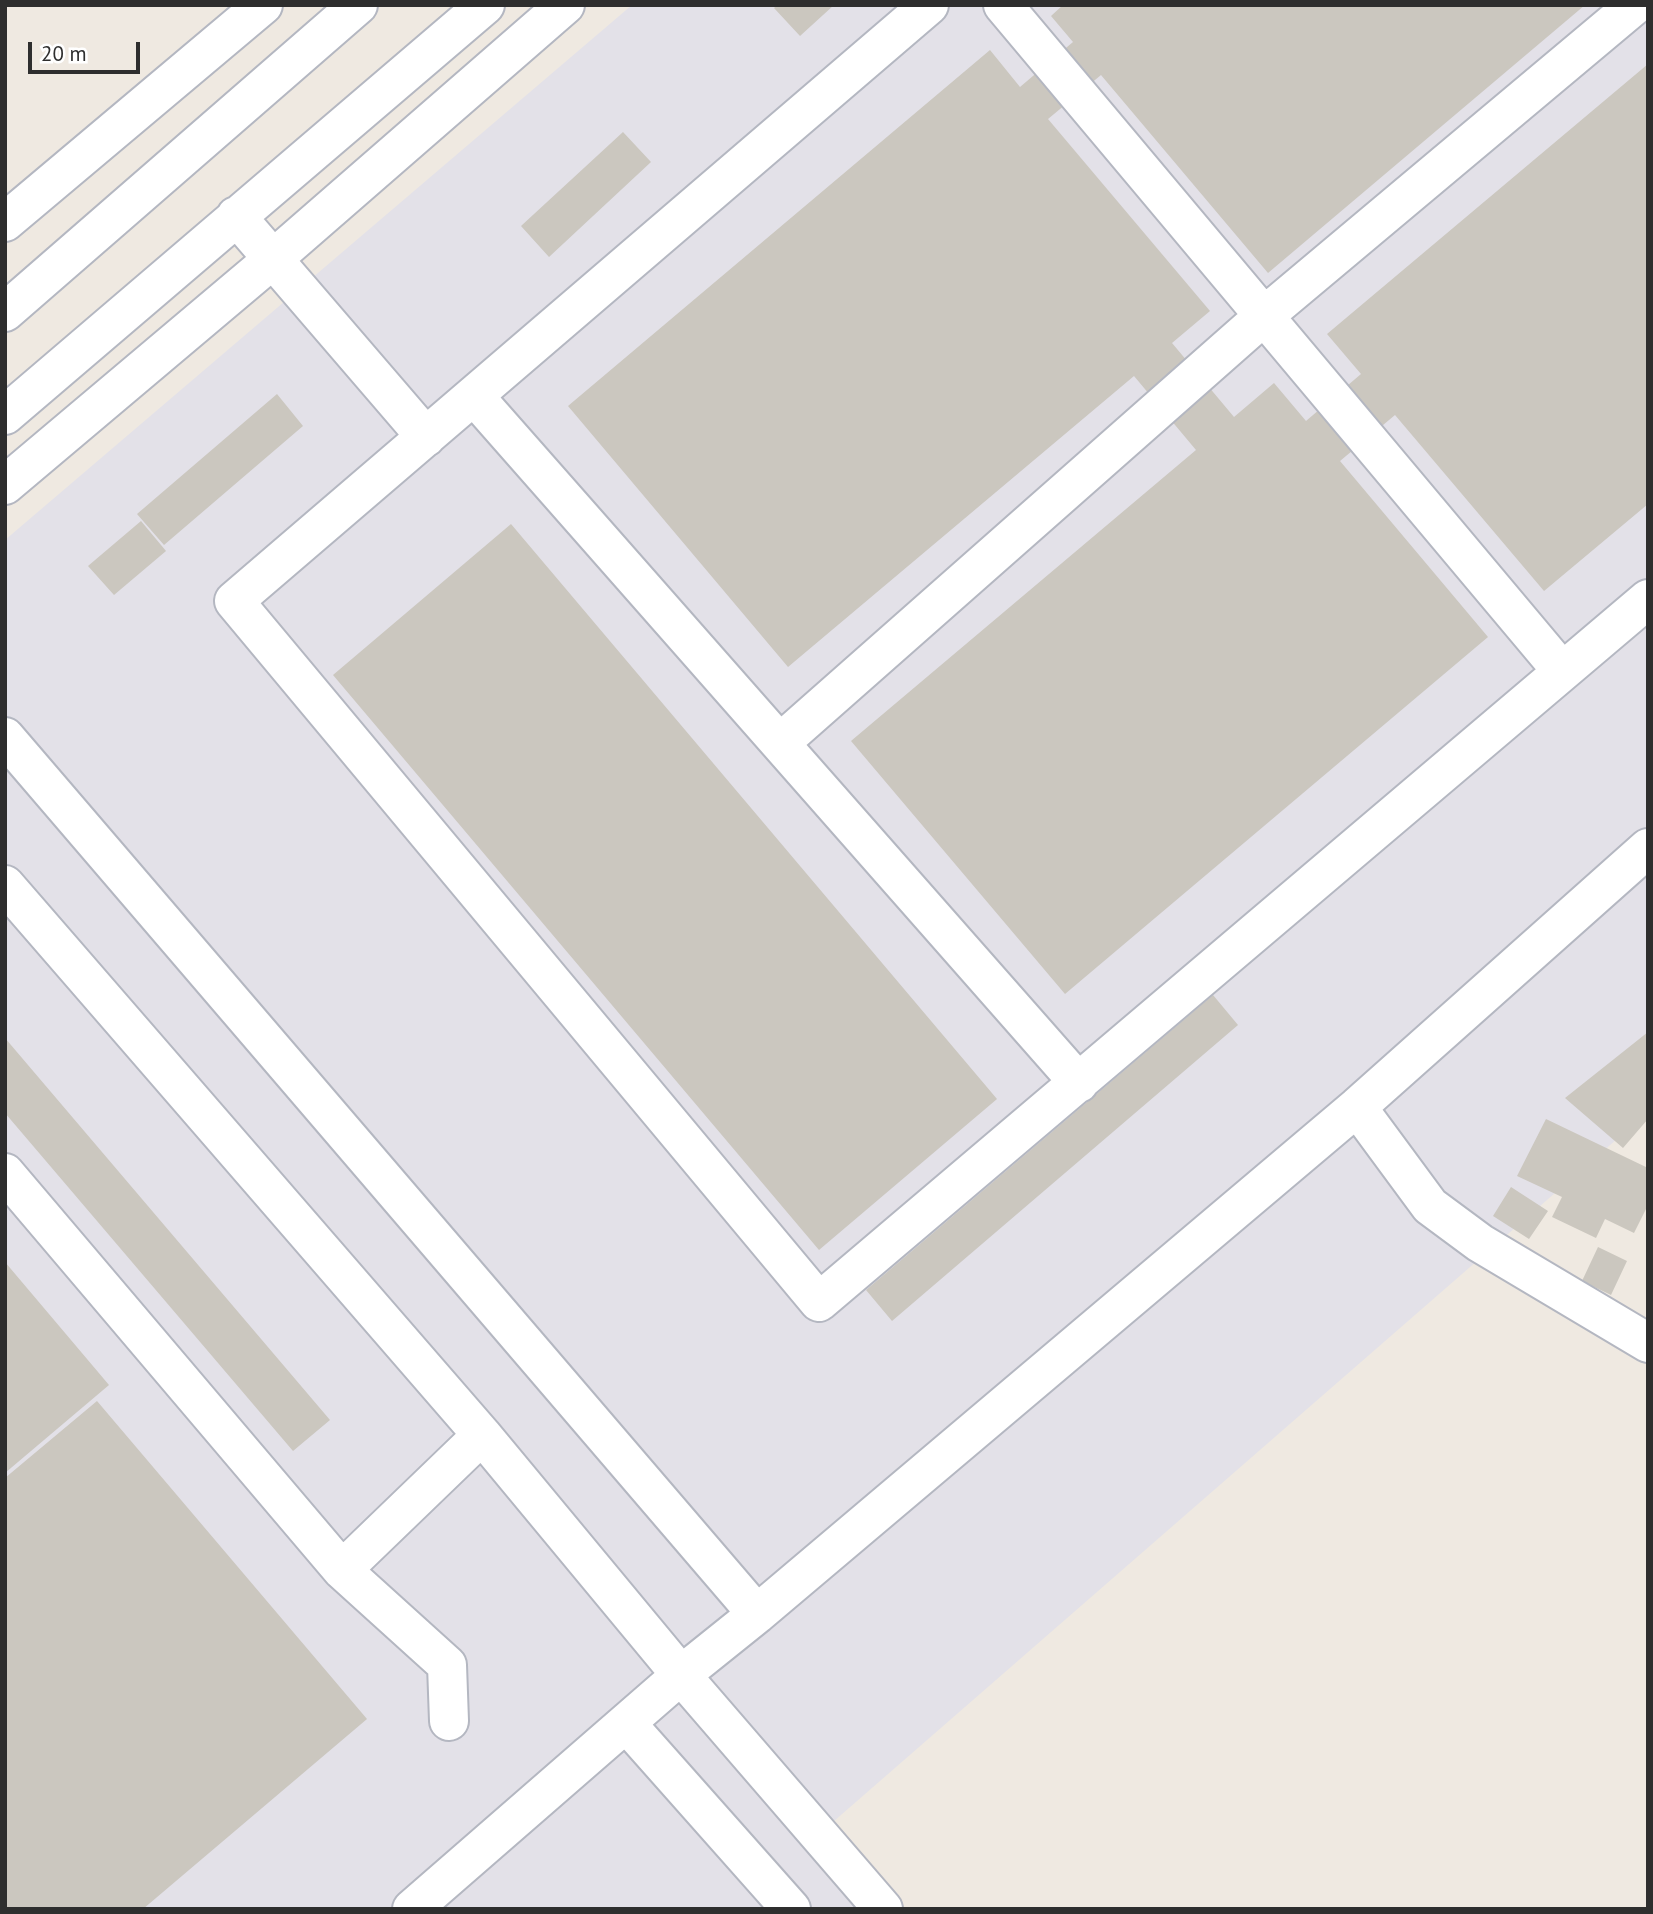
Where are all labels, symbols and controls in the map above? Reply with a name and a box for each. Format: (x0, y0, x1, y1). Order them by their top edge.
scale bar (32, 28, 144, 72)
text: 20 m (41, 40, 87, 67)

